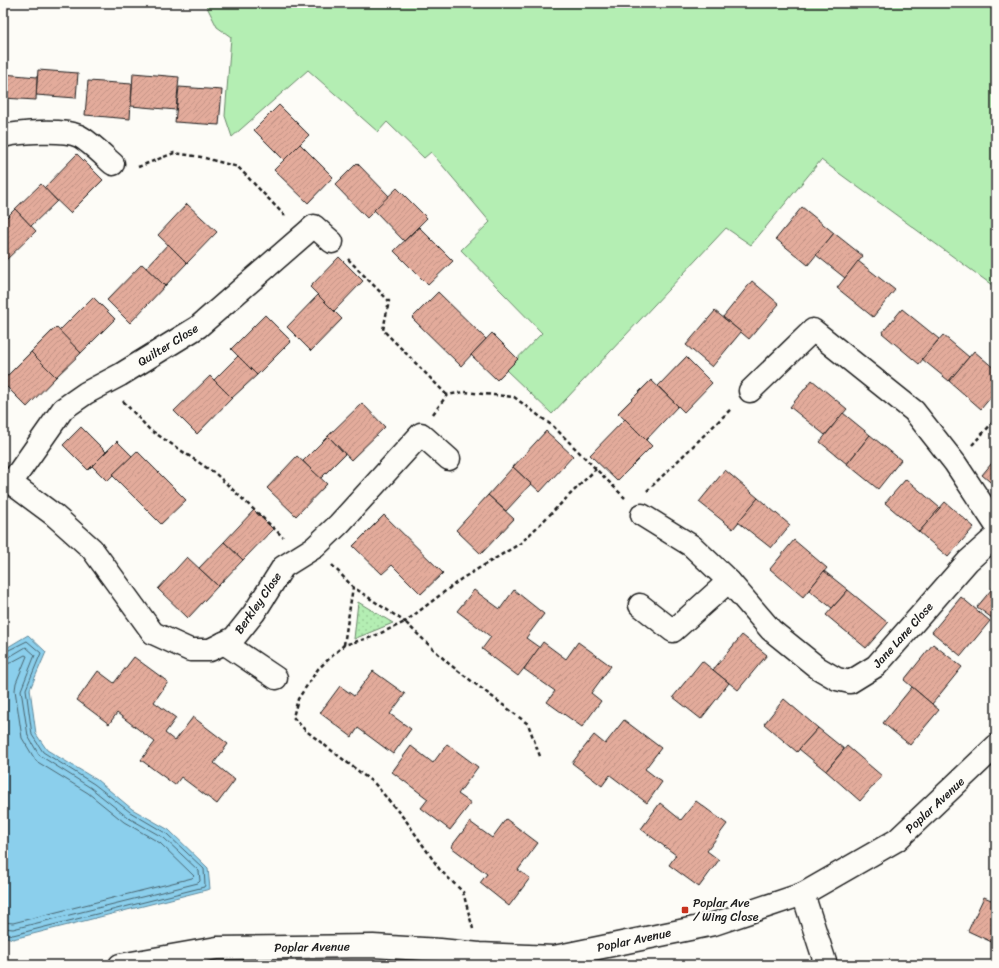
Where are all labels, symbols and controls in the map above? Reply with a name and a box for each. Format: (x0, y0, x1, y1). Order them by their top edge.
street label: Quilter Close (133, 317, 203, 373)
street label: Berkley Close (228, 567, 288, 639)
street label: Jane Lane Close (866, 597, 939, 674)
street label: Poplar Avenue (900, 771, 970, 839)
place label: Poplar Ave / Wing Close (693, 892, 759, 928)
marker: Poplar Ave / Wing Close (680, 905, 690, 915)
street label: Poplar Avenue (595, 921, 673, 959)
street label: Poplar Avenue (274, 935, 350, 959)

